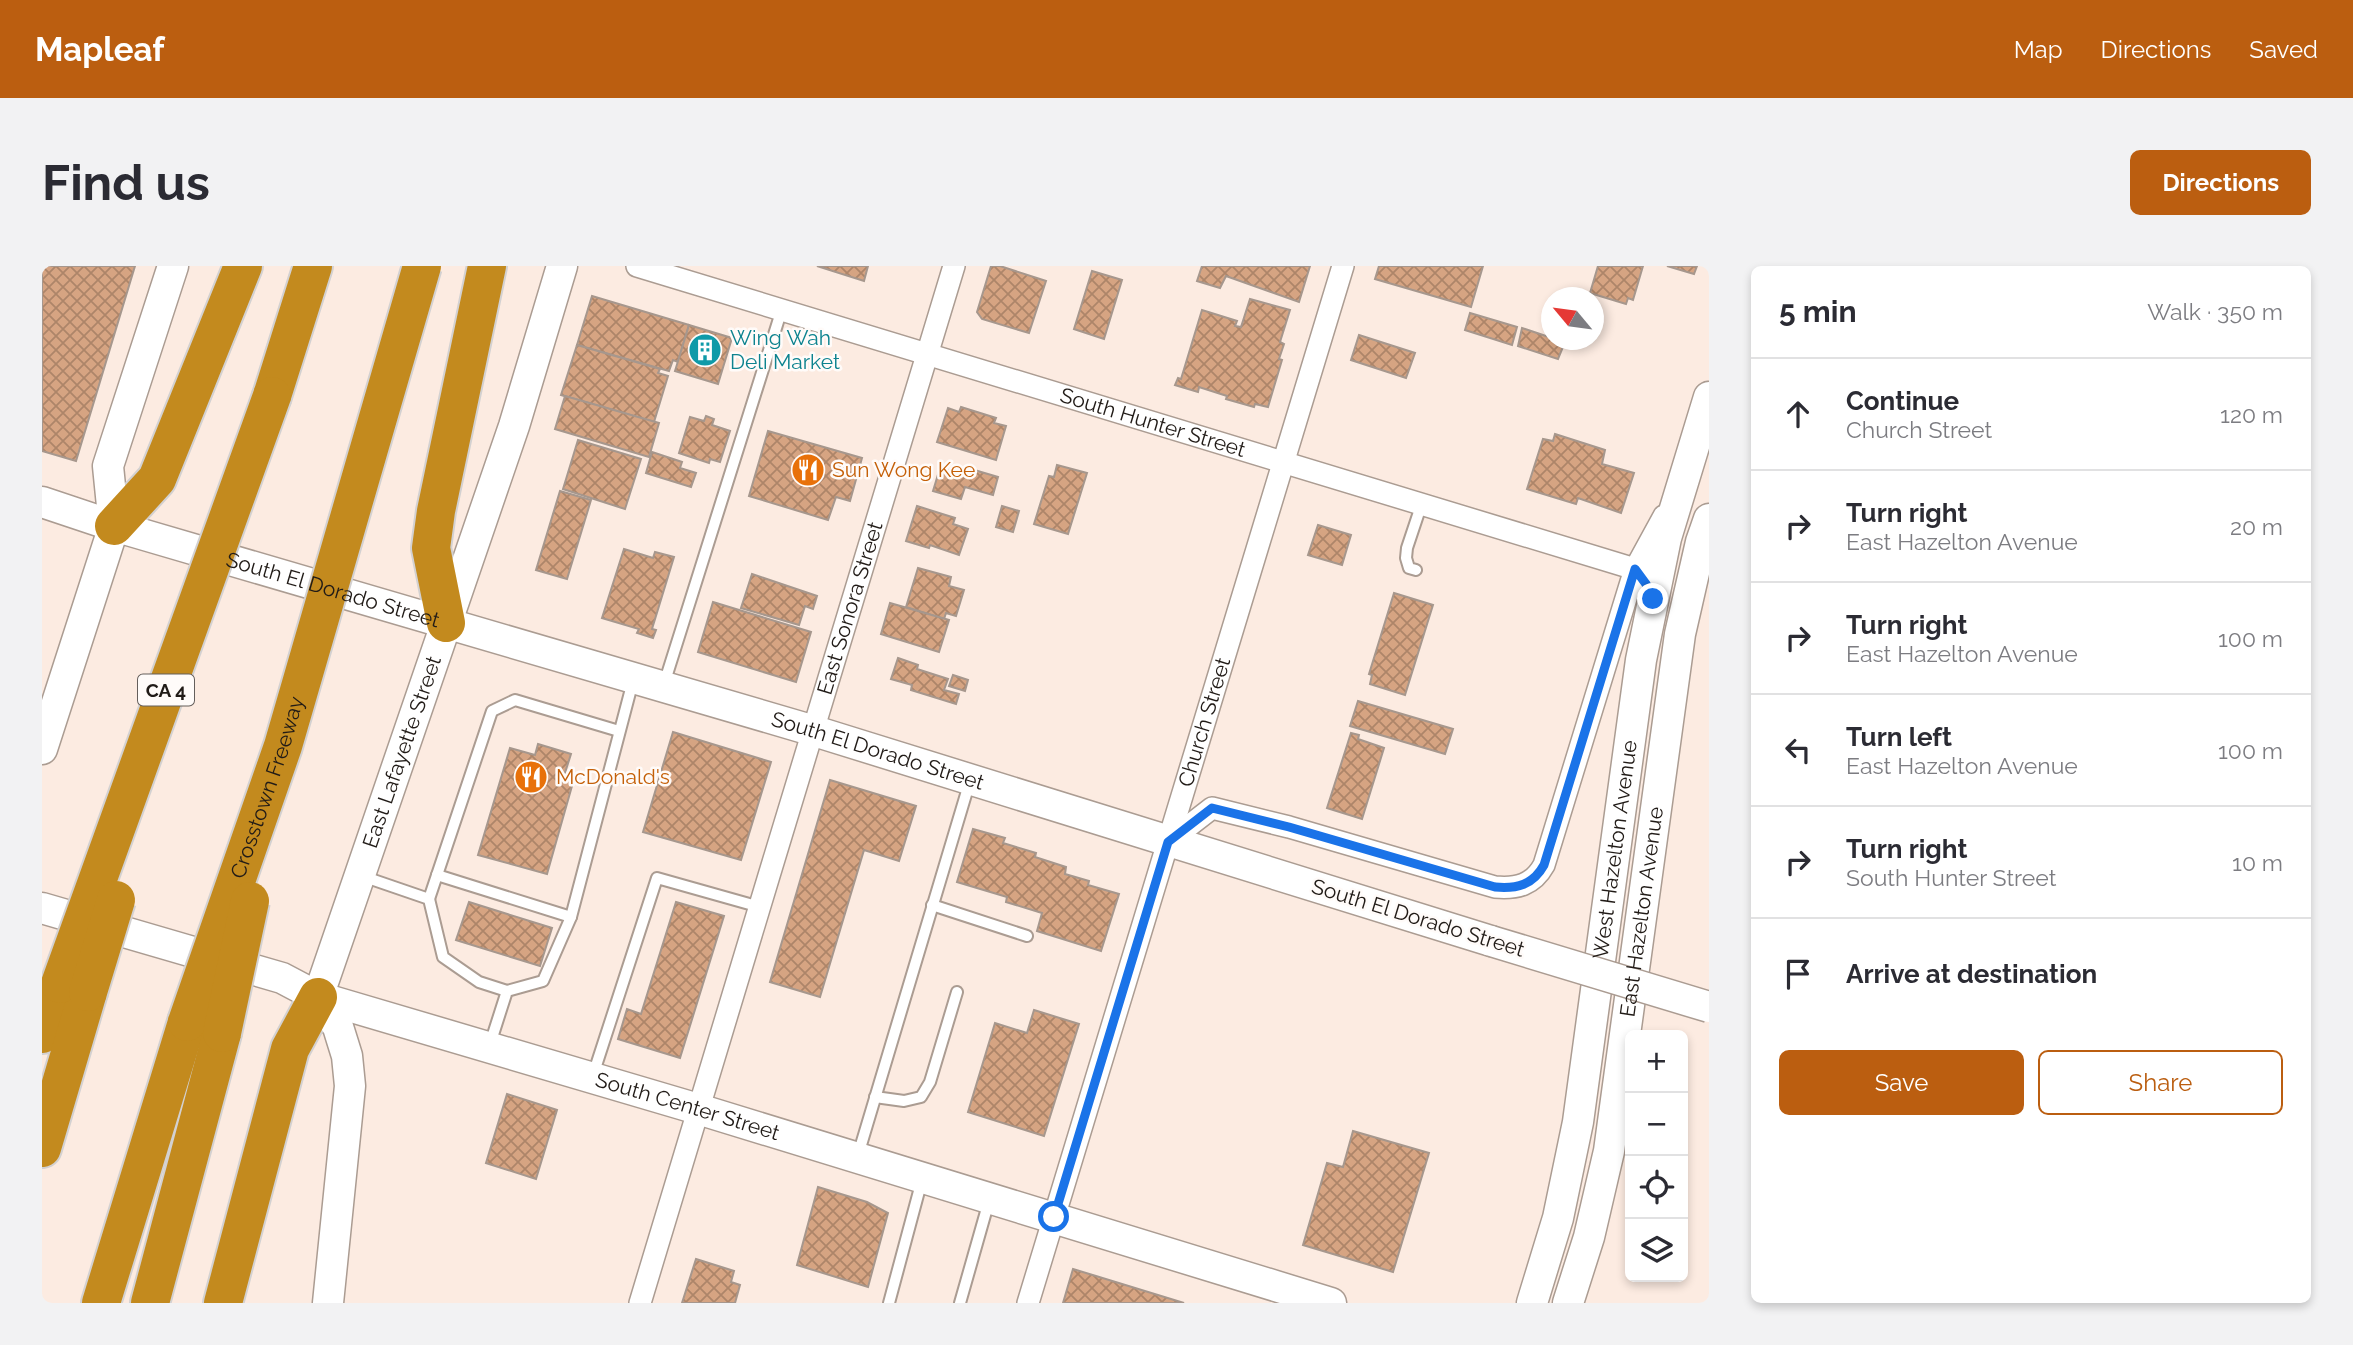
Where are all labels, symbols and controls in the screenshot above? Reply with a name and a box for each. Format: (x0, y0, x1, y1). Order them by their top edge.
text: Mapleaf (35, 30, 165, 69)
text: Map (2014, 35, 2063, 64)
text: Directions (2101, 35, 2211, 64)
text: Saved (2249, 35, 2318, 64)
button: Directions (2130, 150, 2311, 215)
text: Find us (42, 154, 210, 211)
north arrow (1541, 287, 1604, 350)
text: 5 min (1779, 294, 1857, 329)
text: Walk · 350 m (2147, 298, 2283, 325)
place label: Wing Wah Deli Market (730, 325, 840, 374)
building icon: Wing Wah Deli Market (686, 331, 724, 369)
street label: South Hunter Street (1057, 382, 1248, 462)
text: Continue (1846, 386, 1959, 416)
icon: ahead (1779, 395, 1817, 433)
text: 120 m (2220, 401, 2283, 428)
text: Church Street (1846, 416, 1992, 443)
restaurant icon: Sun Wong Kee (789, 451, 827, 489)
place label: Sun Wong Kee (832, 457, 975, 482)
text: Turn right (1846, 498, 1967, 528)
icon: right (1779, 507, 1817, 545)
text: 20 m (2230, 513, 2283, 540)
street label: East Sonora Street (812, 519, 888, 697)
text: East Hazelton Avenue (1846, 528, 2078, 555)
street label: South El Dorado Street (223, 547, 443, 633)
route end (1637, 583, 1668, 614)
text: Turn right (1846, 610, 1967, 640)
icon: right (1779, 619, 1817, 657)
text: 100 m (2218, 625, 2283, 652)
text: East Hazelton Avenue (1846, 640, 2078, 667)
street label: East Lafayette Street (357, 653, 446, 851)
street label: Church Street (1173, 655, 1235, 790)
road number: CA 4 (138, 674, 194, 706)
street label: Crosstown Freeway (225, 693, 309, 882)
street label: South El Dorado Street (769, 706, 987, 795)
text: Turn left (1846, 722, 1952, 752)
icon: left (1779, 731, 1817, 769)
text: 100 m (2218, 737, 2283, 764)
street label: West Hazelton Avenue (1587, 738, 1642, 960)
text: East Hazelton Avenue (1846, 752, 2078, 779)
restaurant icon: McDonald's (512, 758, 550, 796)
place label: McDonald's (556, 764, 670, 789)
street label: East Hazelton Avenue (1615, 805, 1668, 1018)
text: Turn right (1846, 834, 1967, 864)
icon: right (1779, 843, 1817, 881)
text: 10 m (2232, 849, 2283, 876)
text: South Hunter Street (1846, 864, 2056, 891)
street label: South El Dorado Street (1309, 873, 1527, 962)
icon: arrive (1779, 955, 1817, 993)
text: Arrive at destination (1846, 959, 2097, 989)
map controls (1625, 1030, 1688, 1282)
button: + (1625, 1030, 1688, 1093)
button: Save (1779, 1050, 2024, 1115)
button: Share (2038, 1050, 2283, 1115)
street label: South Center Street (593, 1066, 783, 1145)
button: − (1625, 1093, 1688, 1156)
button: locate (1625, 1156, 1688, 1219)
route start (1038, 1201, 1069, 1232)
button: layers (1625, 1219, 1688, 1282)

